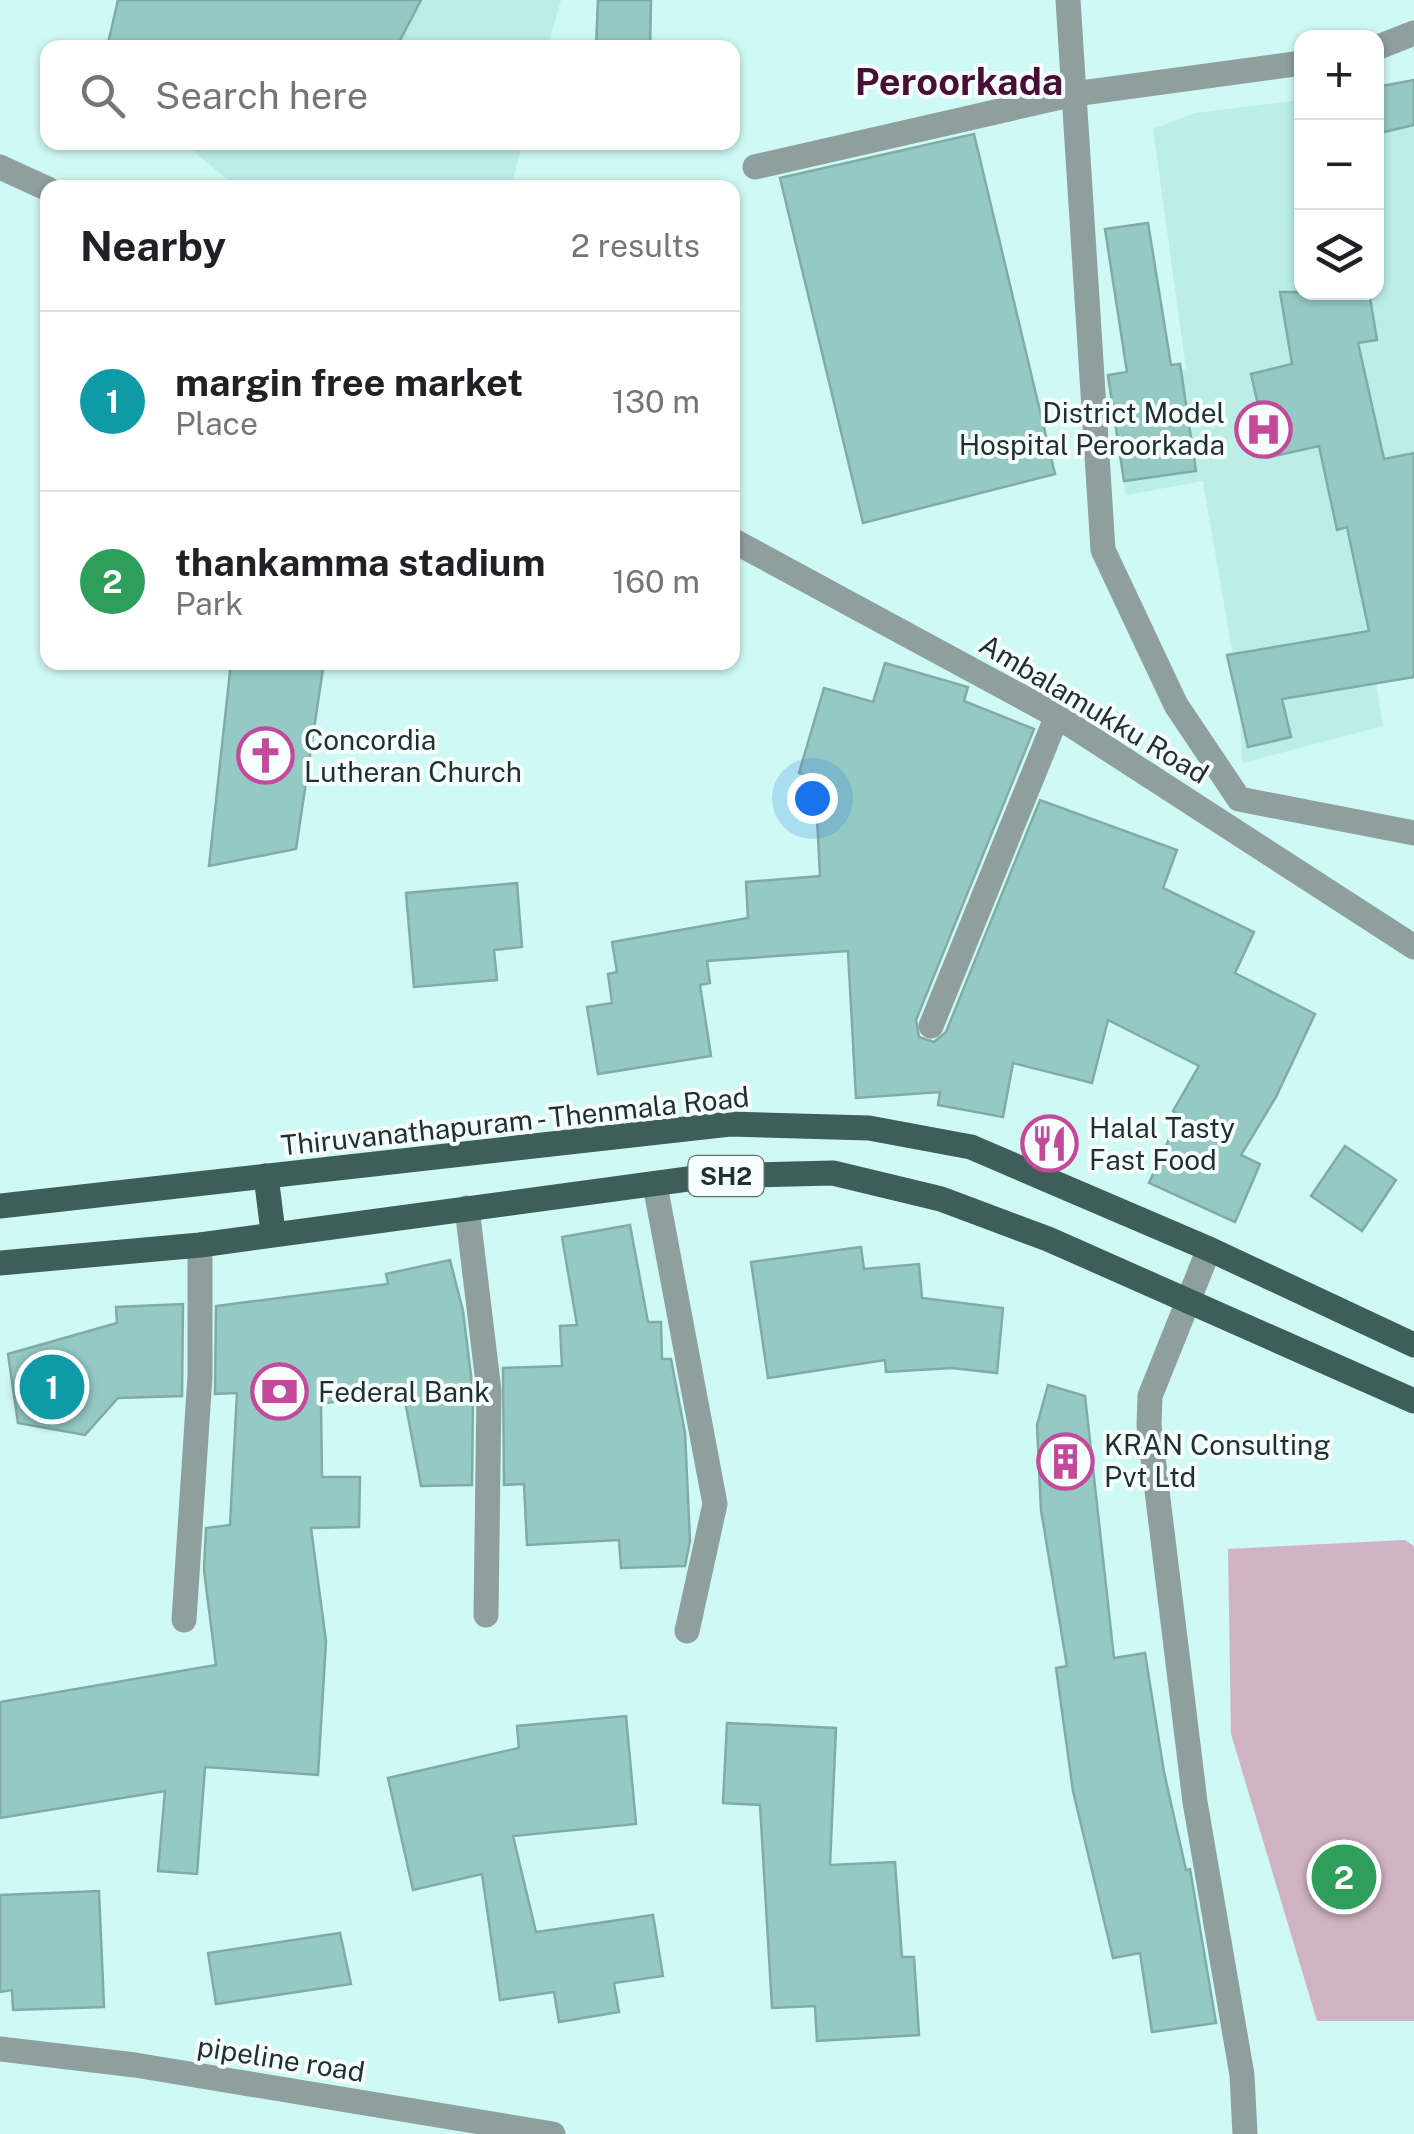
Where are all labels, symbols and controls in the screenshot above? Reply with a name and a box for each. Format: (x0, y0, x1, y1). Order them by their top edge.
map controls (1294, 30, 1384, 300)
button: + (1294, 30, 1384, 120)
search box (40, 40, 740, 150)
district label: Peroorkada (855, 59, 1063, 104)
icon: search (75, 68, 130, 123)
text: Search here (155, 73, 368, 118)
button: − (1294, 120, 1384, 210)
button: layers (1294, 210, 1384, 300)
text: Nearby (80, 221, 226, 270)
text: 2 results (571, 227, 700, 264)
text: margin free market (175, 360, 523, 405)
text: 1 (106, 383, 119, 420)
text: 130 m (612, 383, 700, 420)
place label: District Model Hospital Peroorkada (959, 396, 1225, 461)
hospital icon: District Model Hospital Peroorkada (1234, 399, 1294, 459)
text: Place (175, 405, 258, 442)
text: thankamma stadium (175, 540, 546, 585)
text: 2 (102, 563, 123, 600)
text: 160 m (612, 563, 700, 600)
text: Park (175, 585, 243, 622)
street label: Ambalamukku Road (974, 627, 1215, 790)
place label: Concordia Lutheran Church (304, 723, 522, 788)
church icon: Concordia Lutheran Church (235, 726, 295, 786)
your location (787, 773, 838, 824)
street label: Thiruvanathapuram - Thenmala Road (279, 1079, 751, 1162)
place label: Halal Tasty Fast Food (1089, 1111, 1235, 1176)
restaurant icon: Halal Tasty Fast Food (1020, 1114, 1080, 1174)
road number: SH2 (688, 1156, 764, 1196)
pin: 1 (20, 1350, 84, 1424)
bank icon: Federal Bank (249, 1362, 309, 1422)
place label: Federal Bank (318, 1375, 490, 1408)
place label: KRAN Consulting Pvt Ltd (1104, 1428, 1331, 1493)
building icon: KRAN Consulting Pvt Ltd (1035, 1431, 1095, 1491)
pin: 2 (1312, 1840, 1376, 1914)
street label: pipeline road (195, 2029, 367, 2088)

